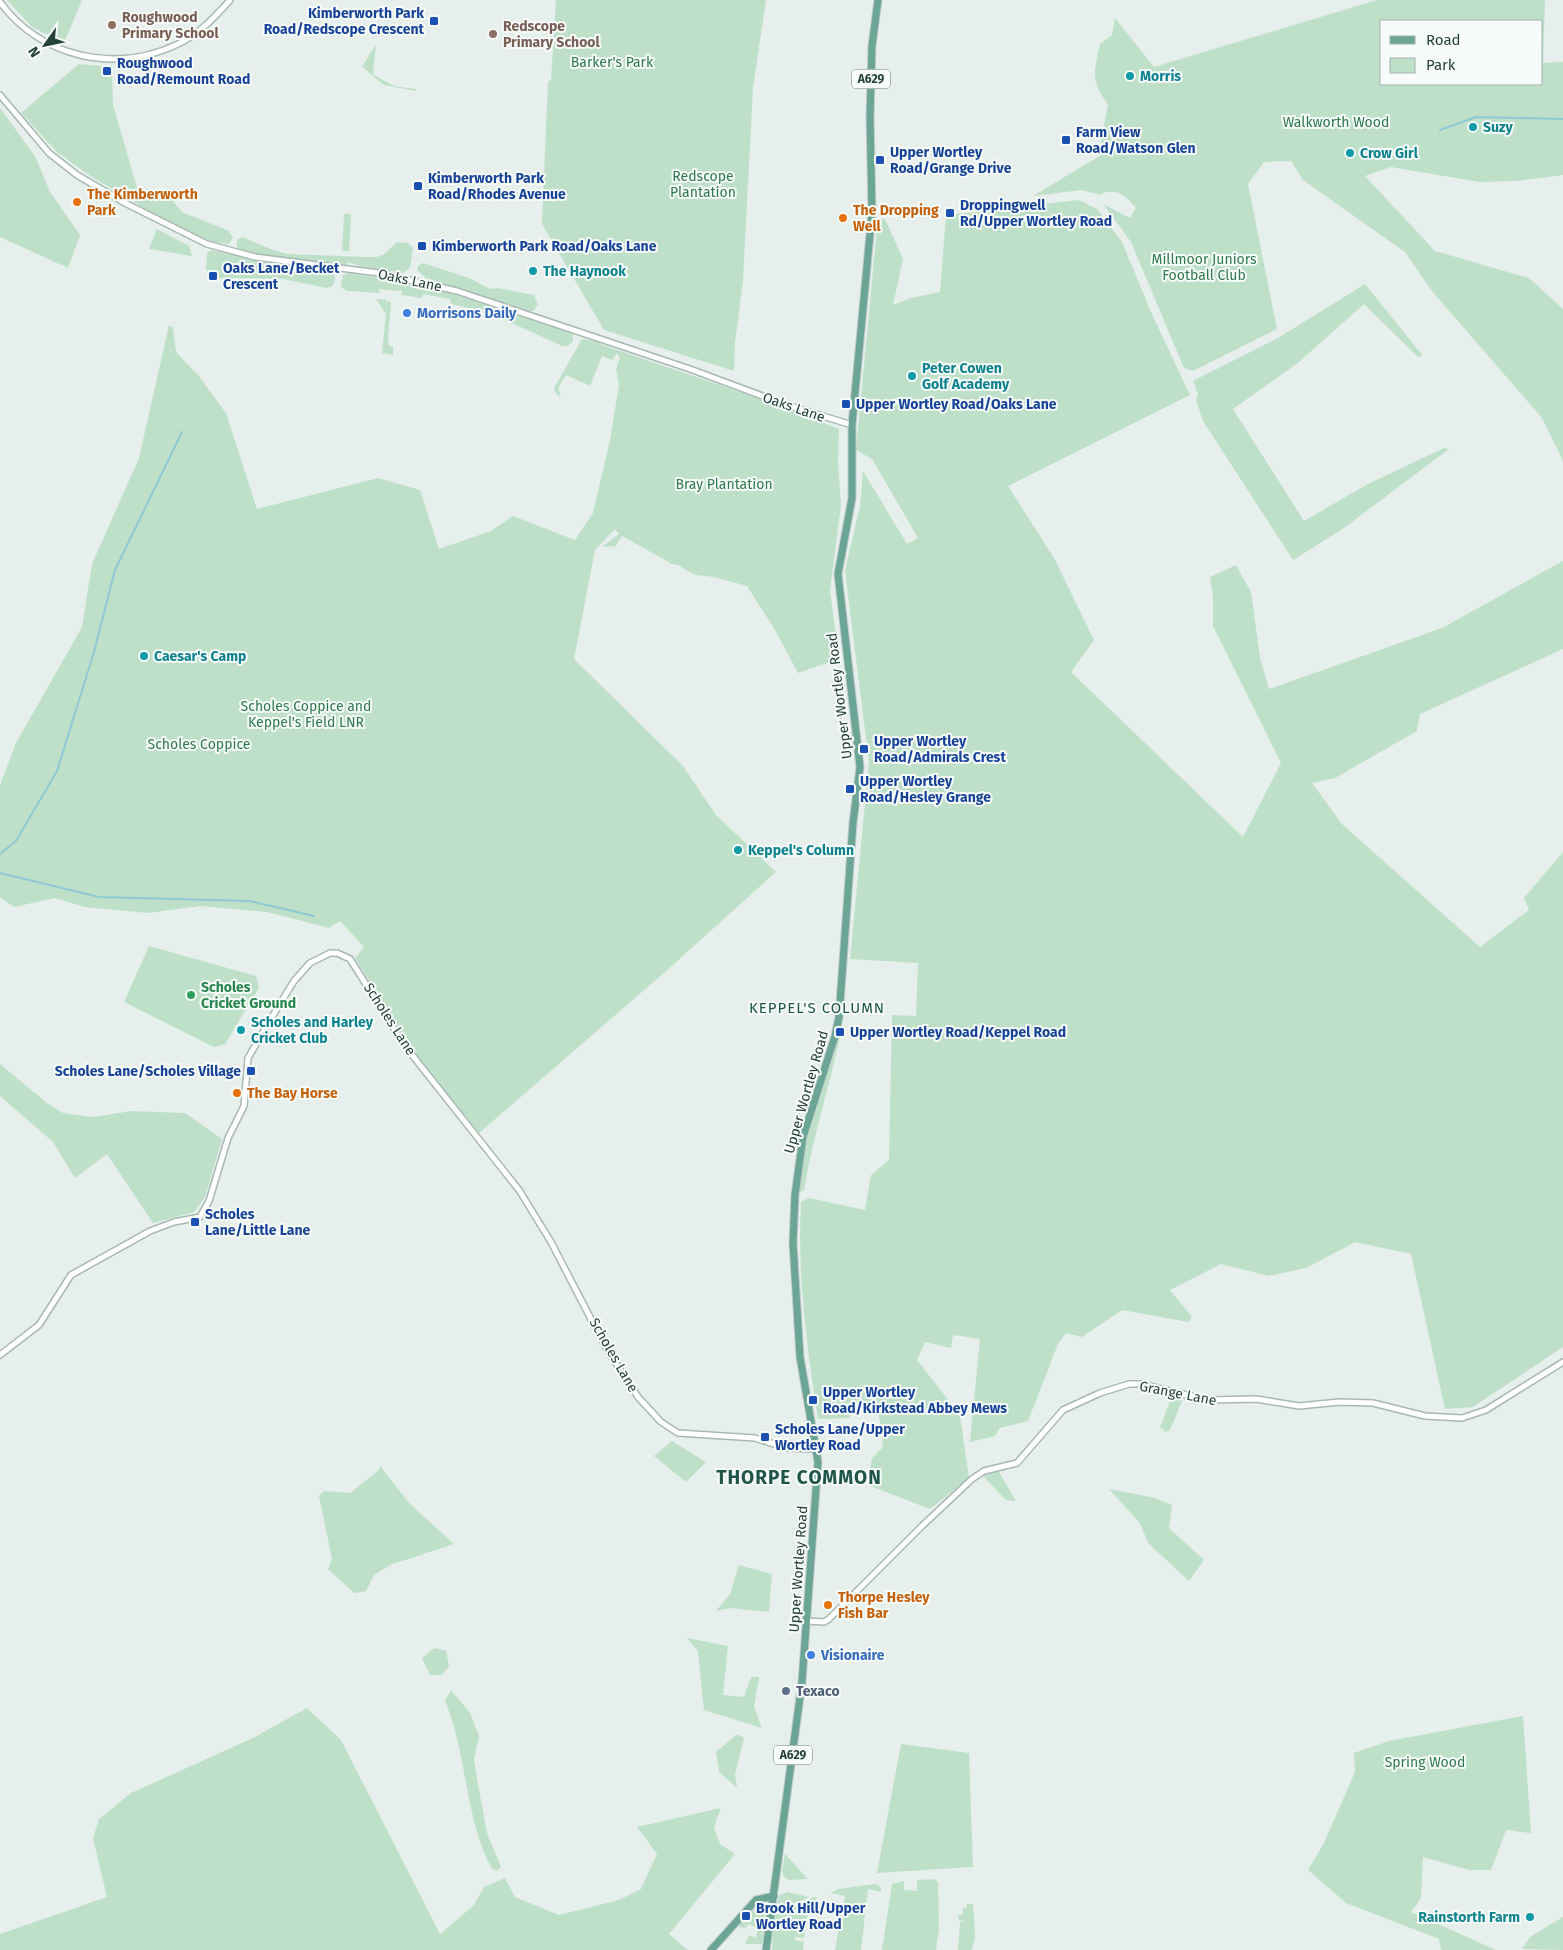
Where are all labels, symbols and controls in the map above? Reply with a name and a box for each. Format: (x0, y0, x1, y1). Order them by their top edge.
place label: Kimberworth Park Road/Redscope Crescent (264, 5, 425, 38)
place label: Roughwood Primary School (122, 9, 220, 42)
marker: Kimberworth Park Road/Redscope Crescent (428, 15, 440, 27)
place label: Redscope Primary School (503, 18, 601, 51)
marker: Roughwood Primary School (106, 19, 118, 31)
north arrow (20, 20, 70, 70)
legend (1380, 20, 1543, 85)
marker: Redscope Primary School (487, 28, 499, 40)
text: Road (1426, 31, 1461, 49)
text: N (25, 43, 44, 60)
park label: Barker's Park (571, 54, 654, 71)
place label: Roughwood Road/Remount Road (117, 55, 250, 88)
text: Park (1426, 56, 1456, 74)
marker: Roughwood Road/Remount Road (101, 65, 113, 77)
place label: Morris (1140, 68, 1181, 85)
road number: A629 (852, 70, 890, 88)
marker: Morris (1124, 70, 1136, 82)
park label: Walkworth Wood (1283, 114, 1389, 131)
place label: Suzy (1483, 119, 1513, 136)
marker: Suzy (1467, 121, 1479, 133)
place label: Farm View Road/Watson Glen (1076, 124, 1196, 157)
marker: Farm View Road/Watson Glen (1060, 134, 1072, 146)
place label: Upper Wortley Road/Grange Drive (890, 144, 1012, 177)
place label: Crow Girl (1360, 145, 1419, 162)
marker: Crow Girl (1344, 147, 1356, 159)
marker: Upper Wortley Road/Grange Drive (874, 154, 886, 166)
park label: Redscope Plantation (670, 168, 736, 201)
place label: Kimberworth Park Road/Rhodes Avenue (428, 170, 566, 203)
marker: Kimberworth Park Road/Rhodes Avenue (412, 180, 424, 192)
place label: The Kimberworth Park (87, 186, 198, 219)
marker: The Kimberworth Park (71, 196, 83, 208)
place label: Droppingwell Rd/Upper Wortley Road (960, 197, 1112, 230)
place label: The Dropping Well (853, 202, 939, 235)
marker: Droppingwell Rd/Upper Wortley Road (944, 207, 956, 219)
marker: The Dropping Well (837, 212, 849, 224)
place label: Kimberworth Park Road/Oaks Lane (432, 238, 657, 255)
marker: Kimberworth Park Road/Oaks Lane (416, 240, 428, 252)
park label: Millmoor Juniors Football Club (1152, 251, 1257, 284)
place label: Oaks Lane/Becket Crescent (223, 260, 340, 293)
place label: The Haynook (543, 263, 626, 280)
street label: Oaks Lane (376, 265, 443, 296)
marker: The Haynook (527, 265, 539, 277)
marker: Oaks Lane/Becket Crescent (207, 270, 219, 282)
place label: Morrisons Daily (417, 305, 517, 322)
marker: Morrisons Daily (401, 307, 413, 319)
place label: Peter Cowen Golf Academy (922, 360, 1010, 393)
marker: Peter Cowen Golf Academy (906, 370, 918, 382)
street label: Oaks Lane (760, 389, 827, 426)
place label: Upper Wortley Road/Oaks Lane (856, 396, 1057, 413)
marker: Upper Wortley Road/Oaks Lane (840, 398, 852, 410)
park label: Bray Plantation (675, 476, 773, 493)
street label: Upper Wortley Road (823, 632, 856, 760)
place label: Caesar's Camp (154, 648, 246, 665)
marker: Caesar's Camp (138, 650, 150, 662)
park label: Scholes Coppice and Keppel's Field LNR (241, 698, 371, 731)
place label: Upper Wortley Road/Admirals Crest (874, 733, 1006, 766)
park label: Scholes Coppice (148, 736, 250, 753)
marker: Upper Wortley Road/Admirals Crest (858, 743, 870, 755)
place label: Upper Wortley Road/Hesley Grange (860, 773, 991, 806)
marker: Upper Wortley Road/Hesley Grange (844, 783, 856, 795)
place label: Keppel's Column (748, 842, 854, 859)
marker: Keppel's Column (732, 844, 744, 856)
place label: Scholes Cricket Ground (201, 979, 296, 1012)
street label: Scholes Lane (360, 980, 419, 1059)
marker: Scholes Cricket Ground (185, 989, 197, 1001)
district label: KEPPEL'S COLUMN (749, 999, 885, 1017)
place label: Scholes and Harley Cricket Club (251, 1014, 374, 1047)
marker: Scholes and Harley Cricket Club (235, 1024, 247, 1036)
place label: Upper Wortley Road/Keppel Road (850, 1024, 1066, 1041)
marker: Upper Wortley Road/Keppel Road (834, 1026, 846, 1038)
street label: Upper Wortley Road (781, 1029, 832, 1156)
place label: Scholes Lane/Scholes Village (55, 1063, 241, 1080)
marker: Scholes Lane/Scholes Village (245, 1065, 257, 1077)
place label: The Bay Horse (247, 1085, 338, 1102)
marker: The Bay Horse (231, 1087, 243, 1099)
place label: Scholes Lane/Little Lane (205, 1206, 311, 1239)
marker: Scholes Lane/Little Lane (189, 1216, 201, 1228)
street label: Scholes Lane (585, 1315, 642, 1395)
street label: Grange Lane (1138, 1378, 1218, 1409)
place label: Upper Wortley Road/Kirkstead Abbey Mews (823, 1384, 1007, 1417)
marker: Upper Wortley Road/Kirkstead Abbey Mews (807, 1394, 819, 1406)
place label: Scholes Lane/Upper Wortley Road (775, 1421, 905, 1454)
marker: Scholes Lane/Upper Wortley Road (759, 1431, 771, 1443)
district label: THORPE COMMON (716, 1466, 882, 1489)
street label: Upper Wortley Road (786, 1505, 811, 1633)
place label: Thorpe Hesley Fish Bar (838, 1589, 930, 1622)
marker: Thorpe Hesley Fish Bar (822, 1599, 834, 1611)
place label: Visionaire (820, 1647, 885, 1664)
marker: Visionaire (805, 1649, 817, 1661)
place label: Texaco (796, 1683, 840, 1700)
marker: Texaco (780, 1685, 792, 1697)
road number: A629 (774, 1746, 812, 1764)
park label: Spring Wood (1385, 1754, 1465, 1771)
place label: Brook Hill/Upper Wortley Road (756, 1900, 866, 1933)
place label: Rainstorth Farm (1418, 1909, 1520, 1926)
marker: Brook Hill/Upper Wortley Road (740, 1910, 752, 1922)
marker: Rainstorth Farm (1524, 1911, 1536, 1923)

